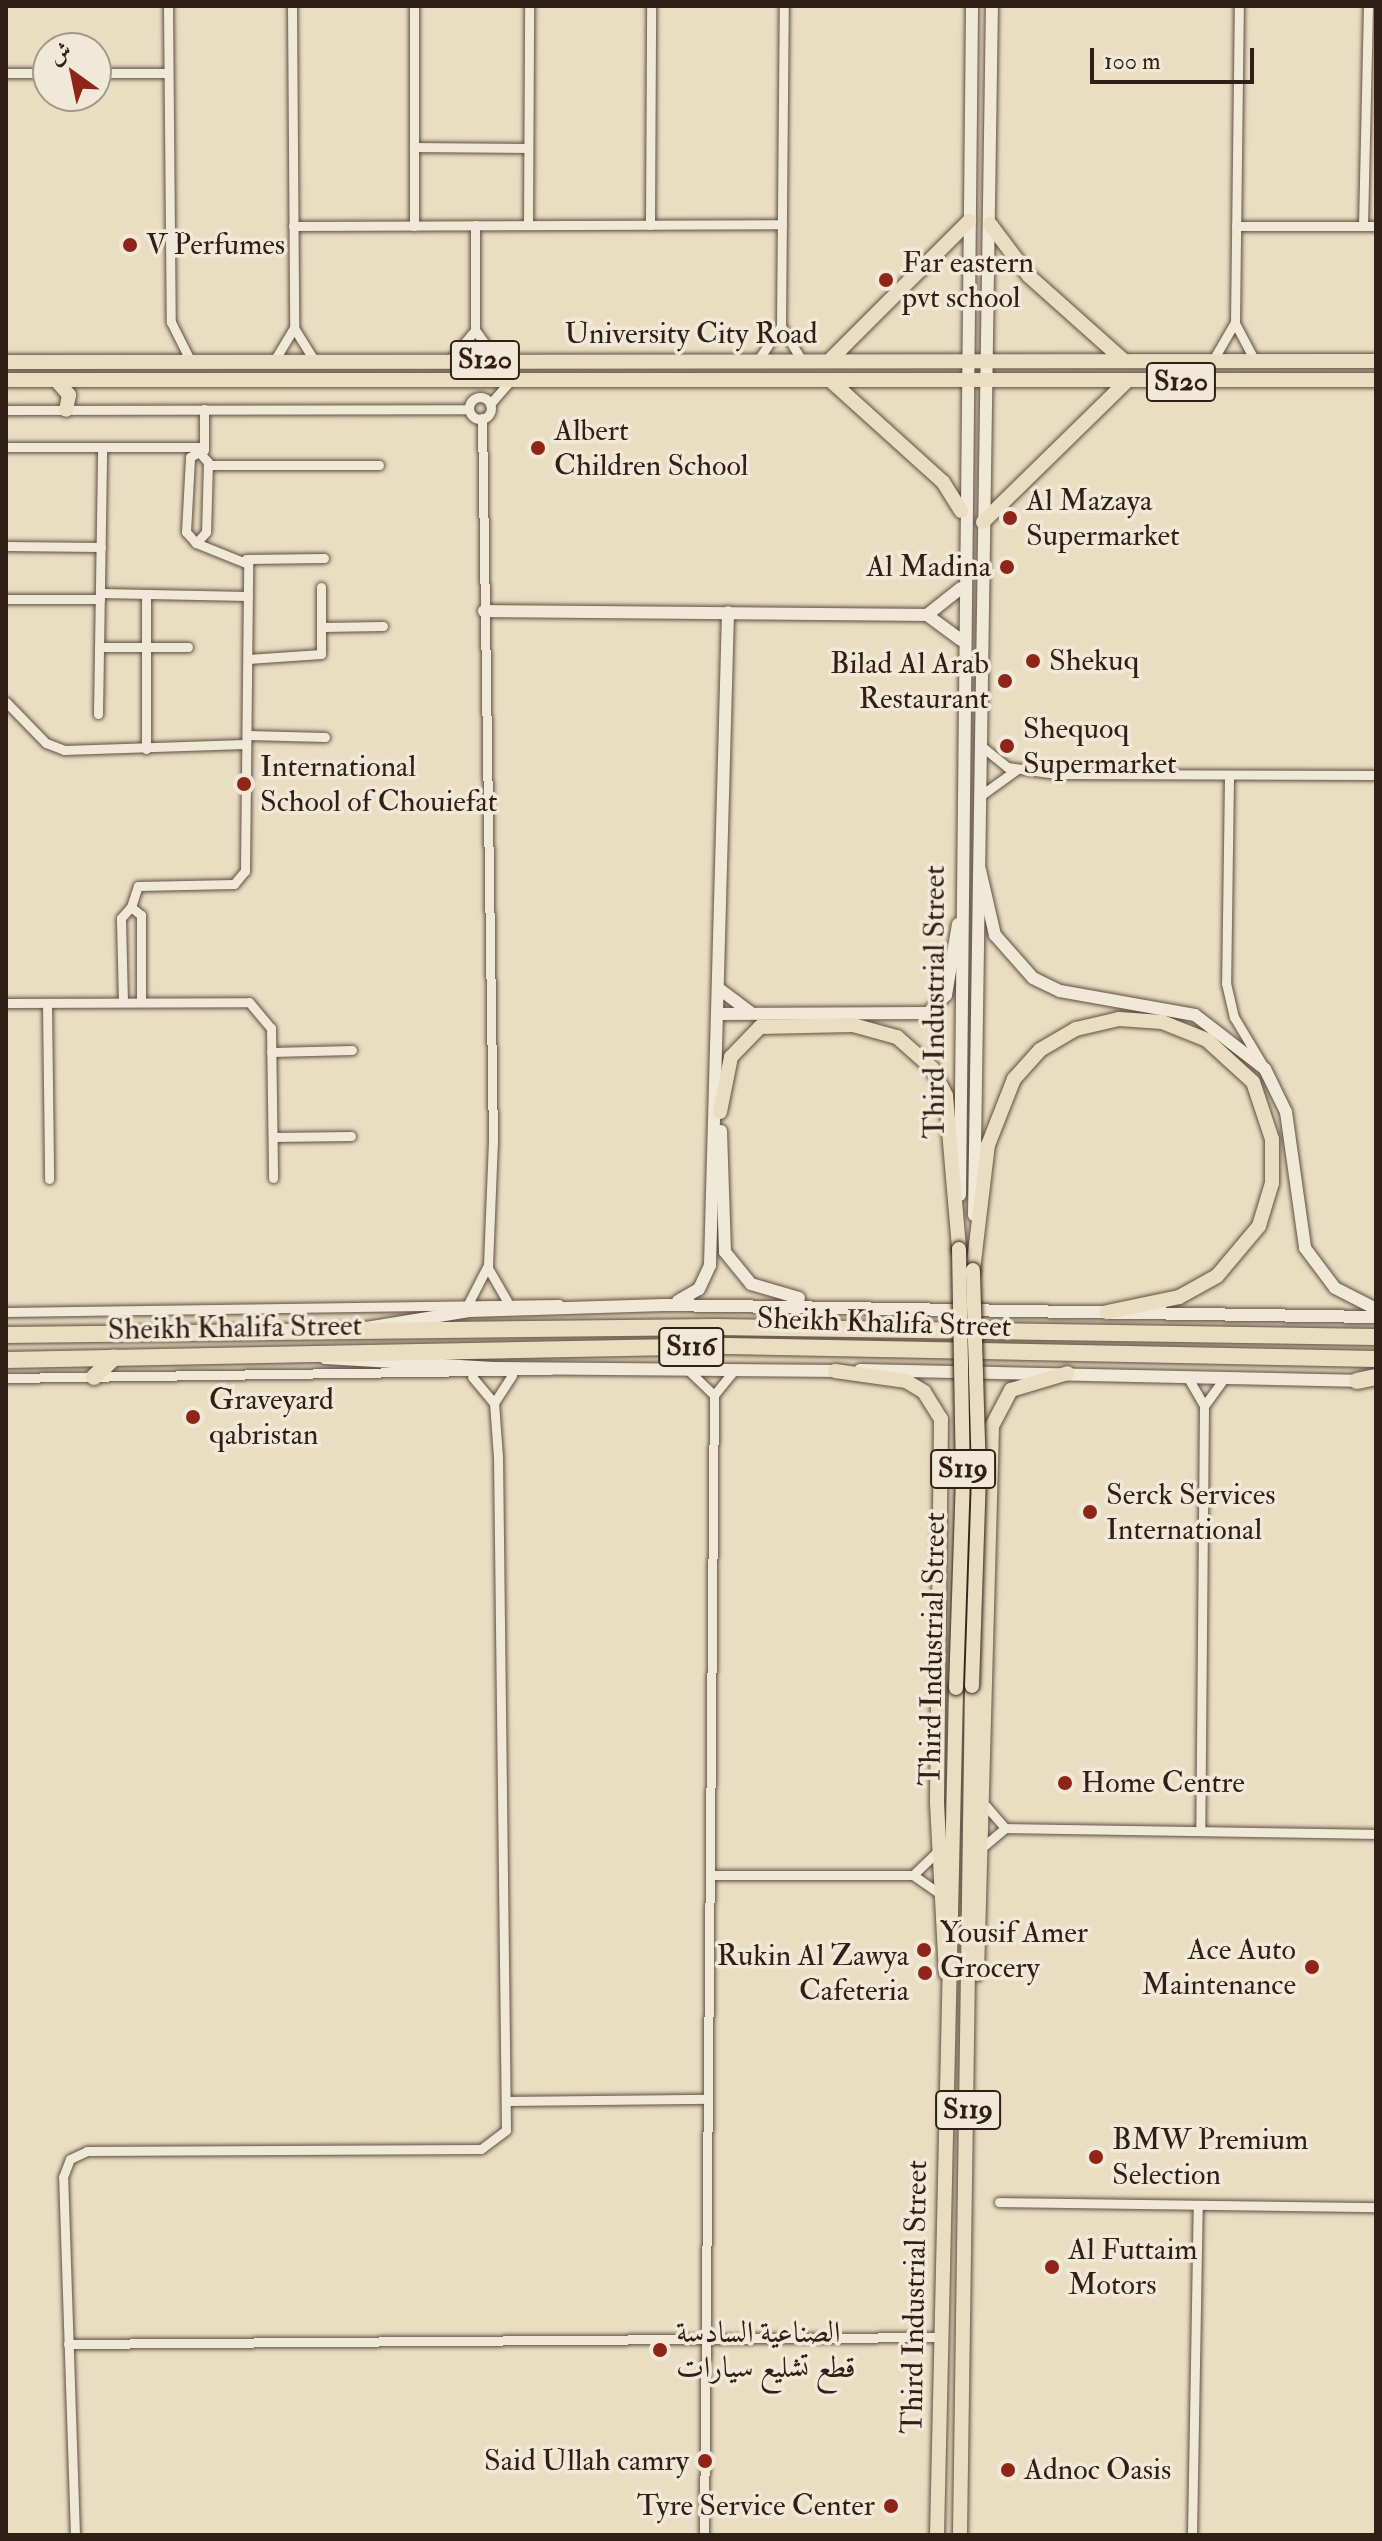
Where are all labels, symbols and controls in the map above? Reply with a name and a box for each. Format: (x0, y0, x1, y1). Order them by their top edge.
north arrow (32, 32, 112, 112)
scale bar (1094, 32, 1258, 82)
text: ش (43, 36, 77, 71)
text: 100 m (1104, 46, 1161, 77)
place label: V Perfumes (146, 227, 285, 263)
marker: V Perfumes (121, 236, 139, 254)
place label: Far eastern pvt school (902, 245, 1034, 316)
marker: Far eastern pvt school (877, 271, 895, 289)
street label: University City Road (565, 316, 817, 352)
road number: S120 (449, 336, 521, 384)
road number: S120 (1145, 358, 1217, 406)
place label: Albert Children School (554, 413, 748, 484)
marker: Albert Children School (529, 439, 547, 457)
place label: Al Mazaya Supermarket (1026, 483, 1180, 554)
marker: Al Mazaya Supermarket (1001, 509, 1019, 527)
place label: Al Madina (866, 549, 991, 585)
marker: Al Madina (998, 558, 1016, 576)
place label: Shekuq (1049, 643, 1139, 679)
place label: Bilad Al Arab Restaurant (830, 646, 989, 716)
marker: Shekuq (1024, 652, 1042, 670)
marker: Bilad Al Arab Restaurant (996, 672, 1014, 690)
place label: Shequoq Supermarket (1023, 711, 1177, 782)
marker: Shequoq Supermarket (998, 737, 1016, 755)
place label: International School of Chouiefat (260, 749, 498, 820)
marker: International School of Chouiefat (235, 775, 253, 793)
street label: Third Industrial Street (917, 865, 953, 1139)
street label: Sheikh Khalifa Street (756, 1301, 1012, 1345)
street label: Sheikh Khalifa Street (107, 1308, 363, 1348)
road number: S116 (657, 1323, 725, 1371)
place label: Graveyard qabristan (209, 1382, 334, 1452)
marker: Graveyard qabristan (184, 1408, 202, 1426)
road number: S119 (929, 1445, 997, 1493)
place label: Serck Services International (1106, 1477, 1275, 1548)
marker: Serck Services International (1081, 1503, 1099, 1521)
street label: Third Industrial Street (913, 1512, 953, 1786)
place label: Home Centre (1081, 1765, 1245, 1801)
marker: Home Centre (1056, 1774, 1074, 1792)
place label: Yousif Amer Grocery (940, 1915, 1088, 1986)
place label: Ace Auto Maintenance (1141, 1932, 1296, 2002)
place label: Rukin Al Zawya Cafeteria (717, 1938, 909, 2008)
marker: Yousif Amer Grocery (915, 1941, 933, 1959)
marker: Ace Auto Maintenance (1303, 1958, 1321, 1976)
marker: Rukin Al Zawya Cafeteria (916, 1964, 934, 1982)
road number: S119 (934, 2086, 1002, 2134)
place label: BMW Premium Selection (1112, 2122, 1308, 2192)
marker: BMW Premium Selection (1087, 2148, 1105, 2166)
street label: Third Industrial Street (895, 2160, 935, 2434)
place label: Al Futtaim Motors (1068, 2232, 1198, 2302)
marker: Al Futtaim Motors (1043, 2258, 1061, 2276)
place label: الصناعية السادسة قطع تشليع سيارات (676, 2315, 856, 2386)
marker: الصناعية السادسة قطع تشليع سيارات (651, 2341, 669, 2359)
place label: Said Ullah camry (484, 2443, 689, 2479)
marker: Said Ullah camry (696, 2452, 714, 2470)
place label: Adnoc Oasis (1024, 2452, 1171, 2488)
marker: Adnoc Oasis (999, 2461, 1017, 2479)
place label: Tyre Service Center (637, 2488, 875, 2524)
marker: Tyre Service Center (882, 2497, 900, 2515)

